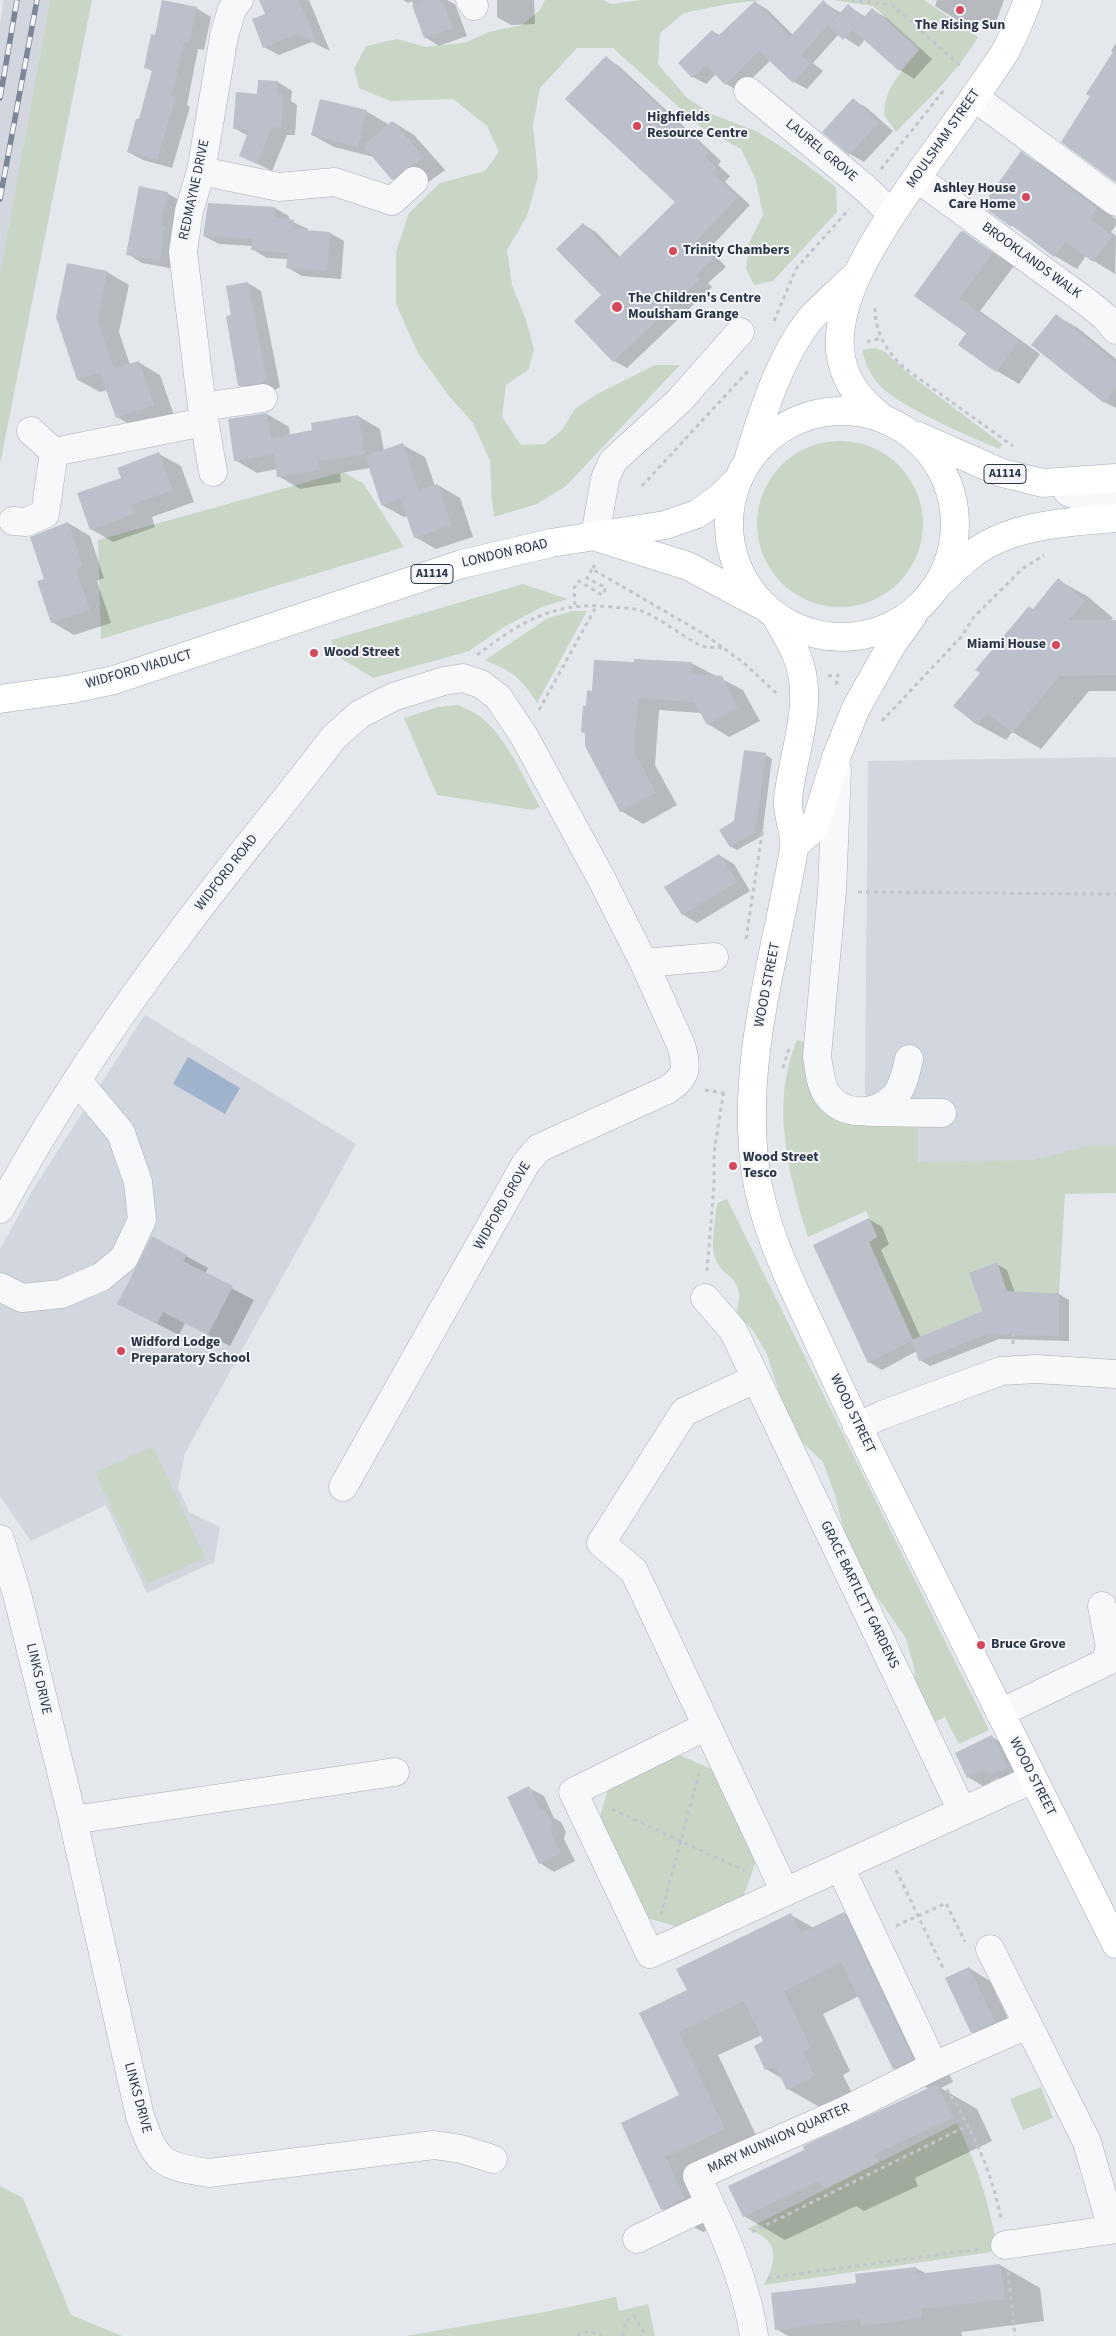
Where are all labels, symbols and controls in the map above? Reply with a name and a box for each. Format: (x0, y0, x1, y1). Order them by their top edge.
marker: The Rising Sun (954, 4, 966, 16)
place label: The Rising Sun (915, 18, 1005, 34)
street label: MOULSHAM STREET (904, 86, 984, 192)
place label: Highfields Resource Centre (647, 110, 748, 142)
street label: LAUREL GROVE (782, 116, 860, 186)
marker: Highfields Resource Centre (631, 120, 643, 132)
street label: REDMAYNE DRIVE (176, 138, 214, 242)
place label: Ashley House Care Home (934, 181, 1016, 213)
marker: Ashley House Care Home (1020, 191, 1032, 203)
street label: BROOKLANDS WALK (978, 219, 1084, 303)
place label: Trinity Chambers (683, 243, 789, 259)
marker: Trinity Chambers (667, 245, 679, 257)
place label: The Children's Centre Moulsham Grange (628, 291, 761, 324)
marker: The Children's Centre Moulsham Grange (610, 300, 624, 314)
road number: A1114 (984, 464, 1026, 484)
street label: LONDON ROAD (460, 536, 550, 572)
road number: A1114 (411, 564, 453, 584)
place label: Miami House (967, 637, 1046, 653)
marker: Miami House (1050, 639, 1062, 651)
place label: Wood Street (324, 645, 400, 661)
street label: WIDFORD VIADUCT (84, 647, 194, 693)
marker: Wood Street (308, 647, 320, 659)
street label: WIDFORD ROAD (192, 832, 262, 914)
street label: WOOD STREET (752, 941, 784, 1029)
place label: Wood Street Tesco (743, 1150, 819, 1182)
street label: WIDFORD GROVE (471, 1159, 535, 1253)
marker: Wood Street Tesco (727, 1160, 739, 1172)
place label: Widford Lodge Preparatory School (131, 1335, 250, 1368)
marker: Widford Lodge Preparatory School (115, 1345, 127, 1357)
street label: WOOD STREET (826, 1372, 878, 1456)
street label: GRACE BARTLETT GARDENS (816, 1519, 902, 1671)
place label: Bruce Grove (991, 1637, 1066, 1653)
marker: Bruce Grove (975, 1639, 987, 1651)
street label: LINKS DRIVE (22, 1642, 54, 1716)
street label: WOOD STREET (1005, 1735, 1059, 1819)
street label: LINKS DRIVE (119, 2061, 155, 2135)
street label: MARY MUNNION QUARTER (705, 2100, 853, 2178)

